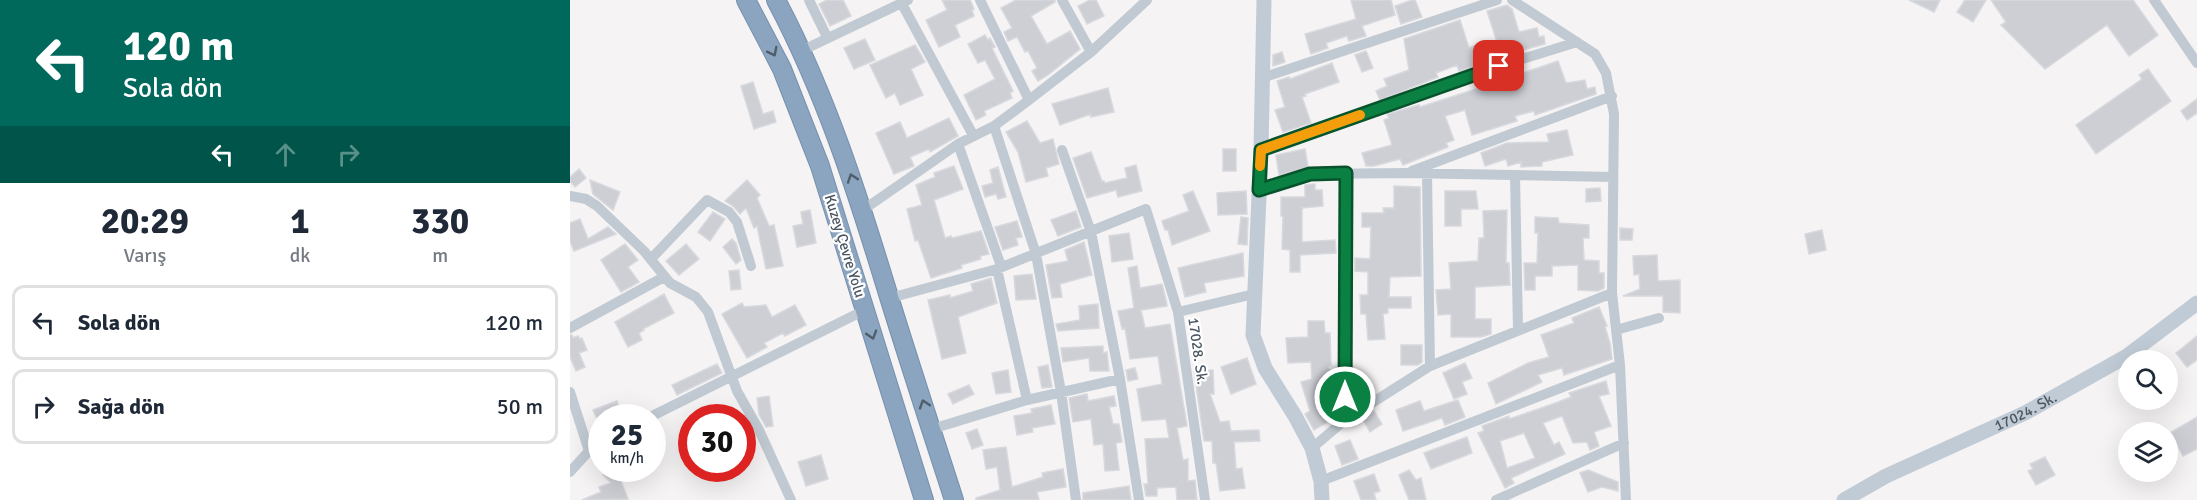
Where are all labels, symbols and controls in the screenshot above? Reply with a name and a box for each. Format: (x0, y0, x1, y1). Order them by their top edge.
text: 120 m (123, 21, 234, 72)
icon: left (24, 24, 102, 102)
pin (1473, 40, 1524, 91)
one-way arrow (766, 45, 777, 56)
icon: arrive (1482, 49, 1515, 82)
text: Sola dön (123, 72, 223, 105)
icon: left (206, 138, 239, 171)
icon: ahead (269, 138, 302, 171)
icon: right (332, 138, 365, 171)
one-way arrow (847, 173, 860, 184)
street label: Kuzey Çevre Yolu (821, 192, 869, 300)
text: 20:29 (101, 199, 189, 244)
text: 1 (290, 199, 310, 244)
text: 330 (411, 199, 469, 244)
text: Varış (123, 243, 166, 268)
text: dk (290, 243, 310, 268)
text: m (432, 243, 448, 268)
icon: left (27, 306, 60, 339)
text: Sola dön (78, 309, 160, 336)
text: 120 m (485, 309, 543, 336)
street label: 17028. Sk. (1184, 316, 1212, 386)
one-way arrow (865, 329, 877, 340)
map controls (2118, 350, 2178, 482)
button: search (2118, 350, 2178, 410)
position arrow (1313, 365, 1377, 429)
street label: 17024. Sk. (1991, 388, 2060, 435)
icon: right (27, 390, 60, 423)
text: Sağa dön (78, 393, 165, 420)
text: 50 m (497, 393, 543, 420)
one-way arrow (918, 399, 931, 410)
speed limit sign: 30 (678, 404, 756, 482)
text: 25 (611, 417, 643, 454)
button: layers (2118, 422, 2178, 482)
text: km/h (610, 449, 644, 467)

